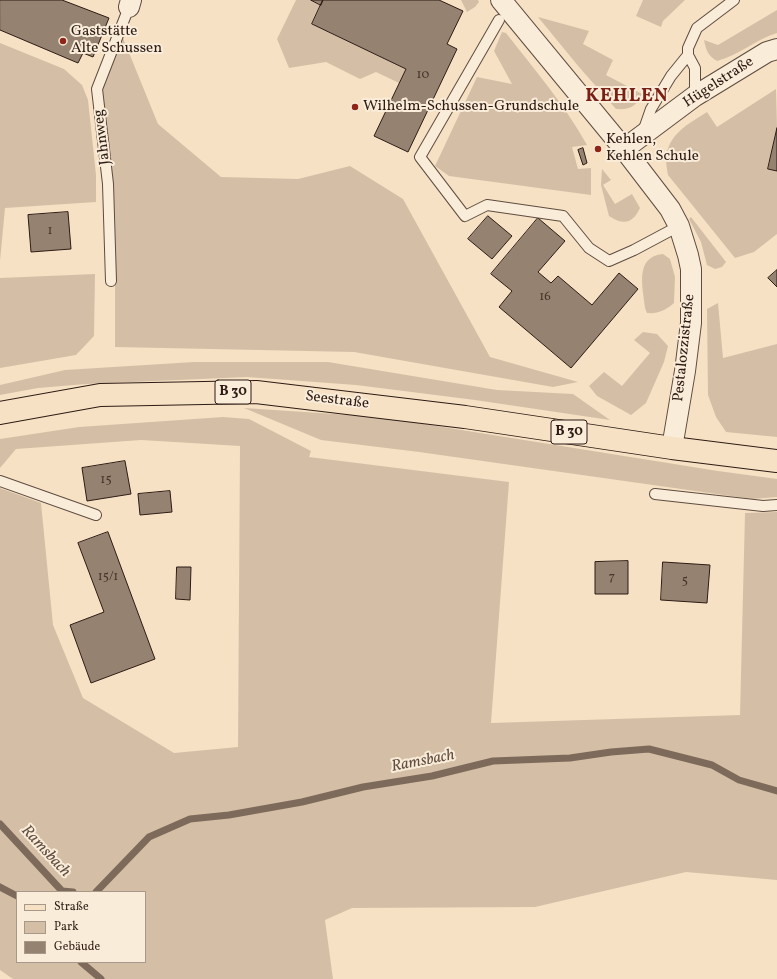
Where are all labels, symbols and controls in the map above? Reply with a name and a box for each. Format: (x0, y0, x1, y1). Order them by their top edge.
place label: Gaststätte Alte Schussen (71, 23, 162, 58)
marker: Gaststätte Alte Schussen (58, 36, 68, 46)
street label: Hügelstraße (680, 54, 758, 112)
house number: 10 (417, 68, 429, 84)
district label: KEHLEN (585, 87, 669, 109)
place label: Wilhelm-Schussen-Grundschule (363, 98, 579, 116)
marker: Wilhelm-Schussen-Grundschule (350, 102, 360, 112)
street label: Jahnweg (91, 108, 115, 166)
place label: Kehlen, Kehlen Schule (606, 131, 699, 166)
marker: Kehlen, Kehlen Schule (593, 144, 603, 154)
house number: 1 (47, 224, 53, 240)
house number: 16 (539, 290, 551, 306)
street label: Pestalozzistraße (670, 293, 700, 403)
road number: B 30 (215, 380, 251, 404)
street label: Seestraße (304, 388, 370, 414)
road number: B 30 (551, 420, 587, 444)
house number: 15 (100, 473, 112, 489)
house number: 15/1 (98, 570, 118, 586)
house number: 7 (609, 570, 615, 586)
house number: 5 (682, 574, 688, 590)
water label: Ramsbach (390, 746, 456, 778)
water label: Ramsbach (16, 822, 74, 882)
legend (16, 891, 146, 963)
text: Straße (54, 899, 89, 915)
text: Park (54, 919, 79, 935)
text: Gebäude (54, 939, 100, 955)

